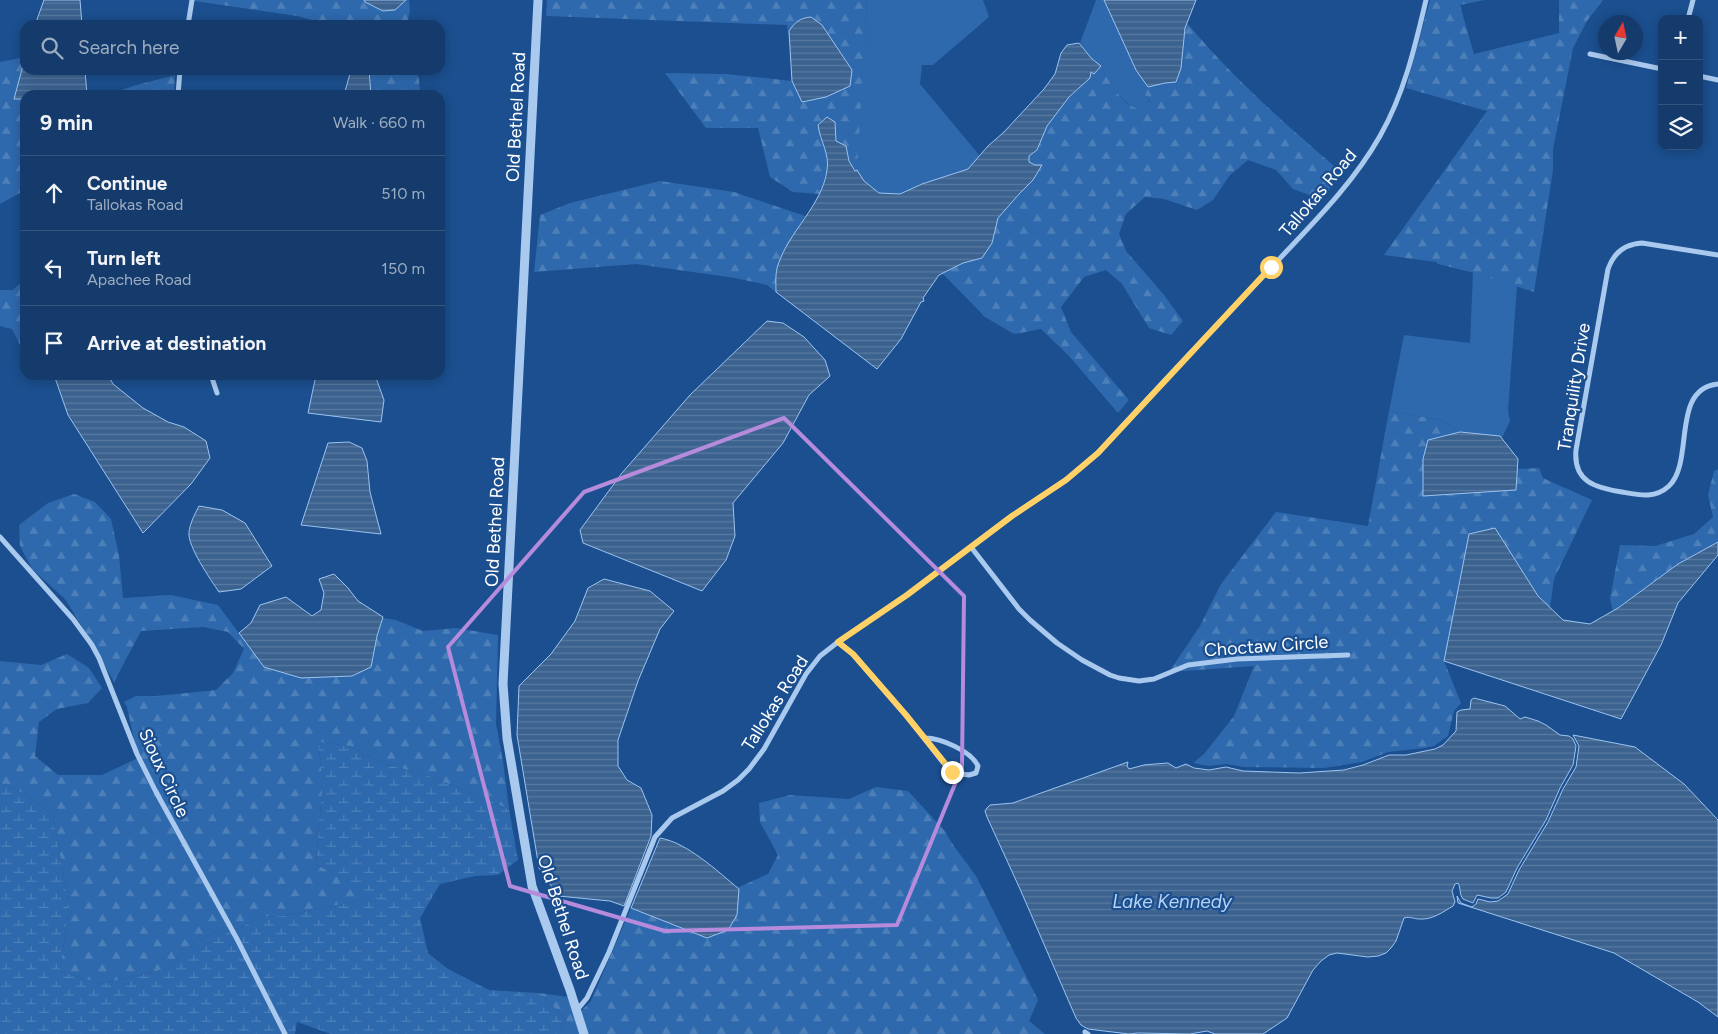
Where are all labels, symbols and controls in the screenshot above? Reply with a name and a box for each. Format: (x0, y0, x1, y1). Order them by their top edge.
north arrow (1598, 15, 1643, 60)
map controls (1658, 15, 1703, 150)
button: + (1658, 15, 1703, 60)
search box (20, 20, 445, 75)
icon: search (38, 34, 66, 62)
text: Search here (78, 36, 180, 59)
street label: Old Bethel Road (502, 51, 530, 183)
button: − (1658, 60, 1703, 105)
button: layers (1658, 105, 1703, 150)
text: 9 min (40, 110, 93, 135)
text: Walk · 660 m (333, 113, 425, 132)
street label: Tallokas Road (1275, 144, 1361, 242)
text: Continue (87, 172, 167, 195)
icon: ahead (40, 179, 68, 207)
text: 510 m (381, 184, 425, 203)
text: Tallokas Road (87, 195, 183, 214)
text: Turn left (87, 247, 161, 270)
icon: left (40, 254, 68, 282)
route start (1260, 256, 1283, 279)
text: 150 m (381, 259, 425, 278)
text: Apachee Road (87, 270, 191, 289)
street label: Tranquility Drive (1553, 321, 1595, 453)
icon: arrive (40, 329, 68, 357)
text: Arrive at destination (87, 332, 266, 355)
street label: Old Bethel Road (481, 456, 509, 588)
street label: Choctaw Circle (1203, 631, 1329, 661)
street label: Tallokas Road (737, 651, 813, 755)
street label: Sioux Circle (134, 725, 194, 821)
route end (941, 761, 964, 784)
street label: Old Bethel Road (532, 852, 594, 982)
water label: Lake Kennedy (1112, 890, 1233, 913)

